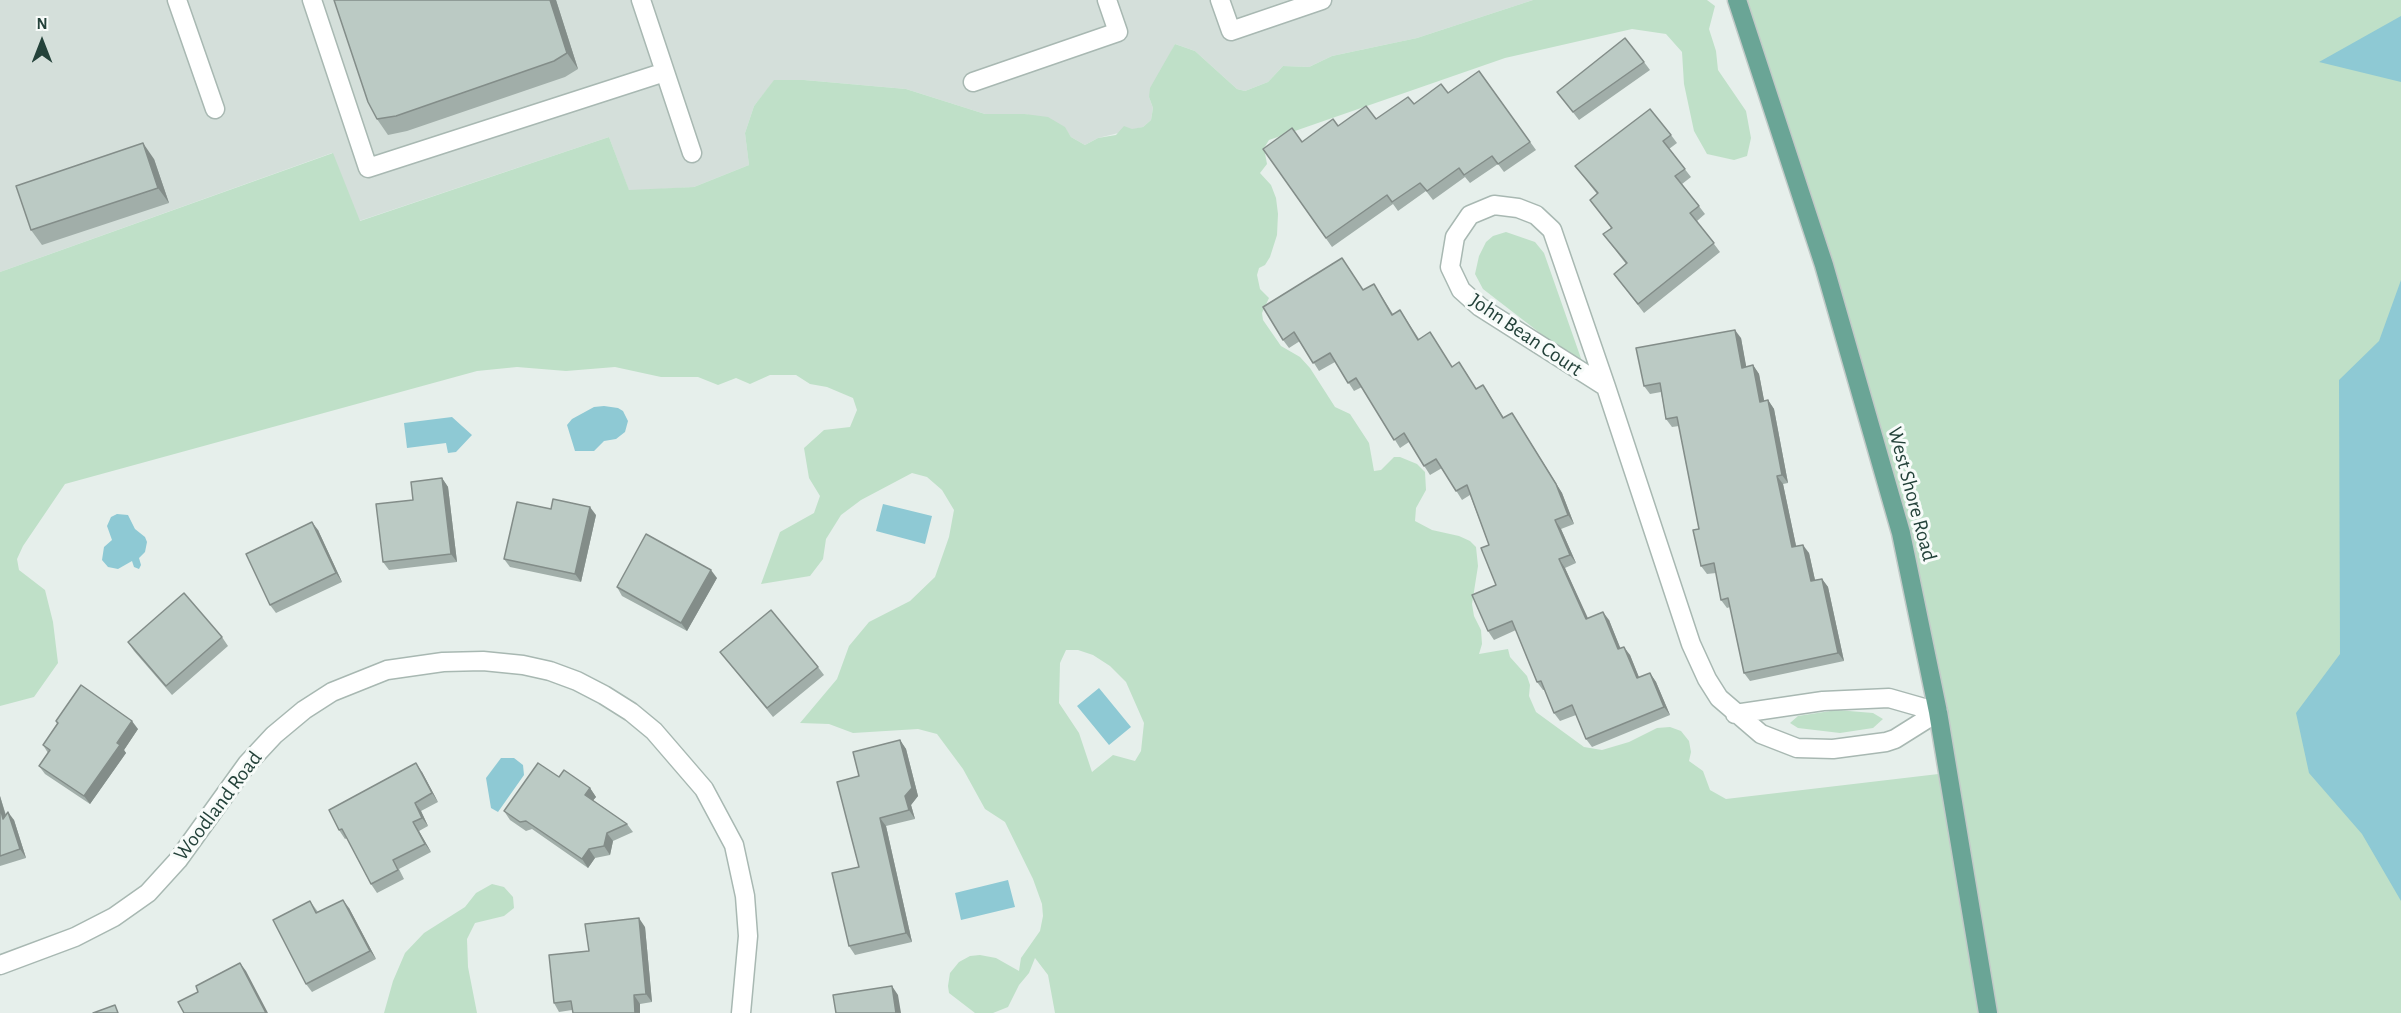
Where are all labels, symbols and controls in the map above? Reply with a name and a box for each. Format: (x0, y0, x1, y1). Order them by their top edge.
north arrow (12, 12, 72, 72)
text: N (36, 16, 48, 32)
street label: John Bean Court (1465, 288, 1587, 382)
street label: West Shore Road (1882, 424, 1942, 564)
street label: Woodland Road (169, 746, 267, 866)

